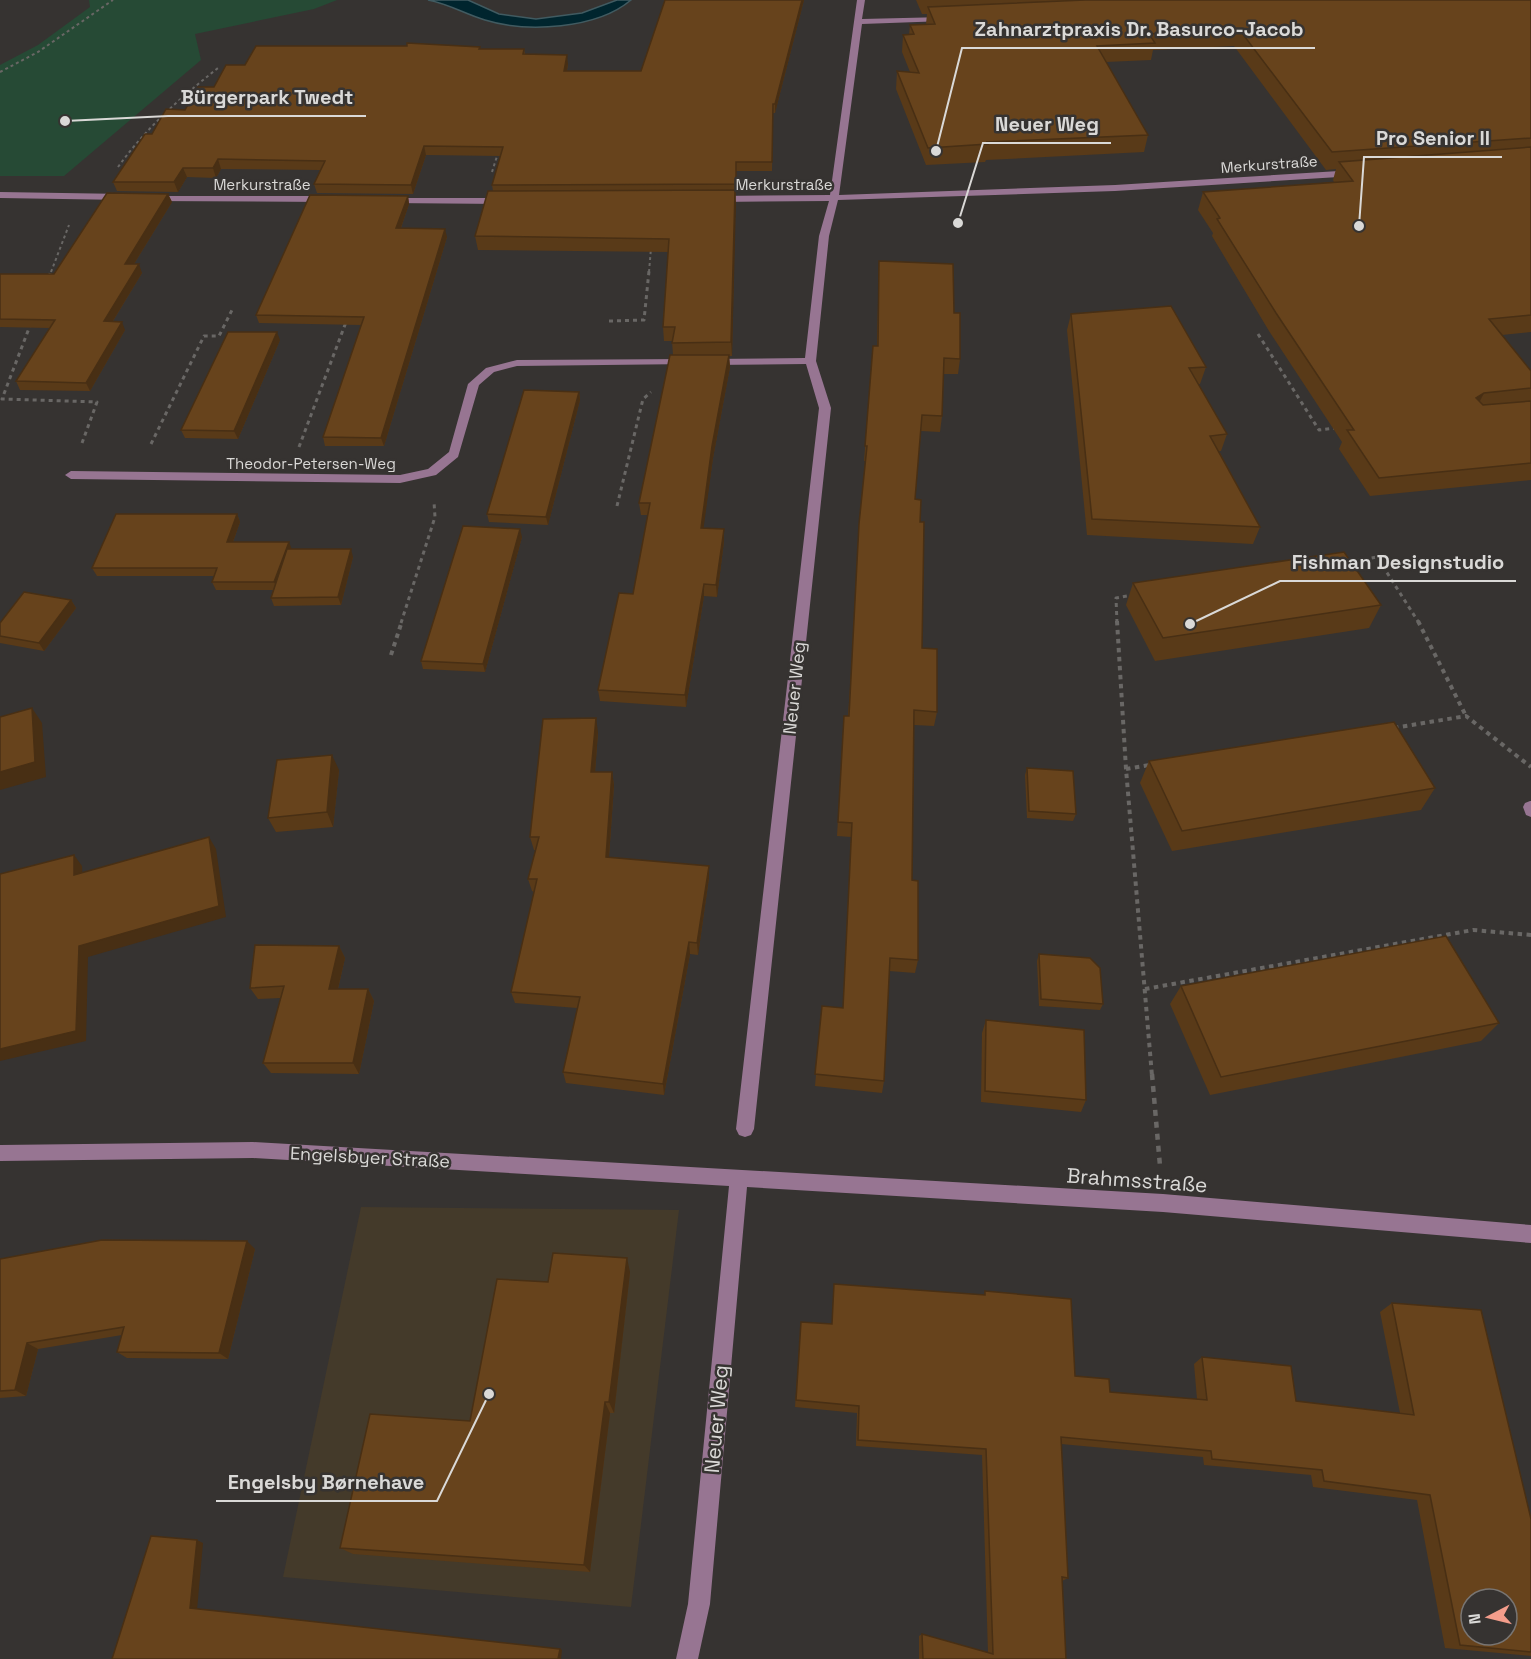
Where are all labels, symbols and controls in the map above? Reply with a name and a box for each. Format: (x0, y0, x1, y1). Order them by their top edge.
callout: Zahnarztpraxis Dr. Basurco-Jacob (962, 10, 1315, 48)
text: Zahnarztpraxis Dr. Basurco-Jacob (975, 16, 1303, 42)
callout: Bürgerpark Twedt (168, 78, 366, 116)
text: Bürgerpark Twedt (181, 84, 353, 110)
callout: Neuer Weg (983, 105, 1111, 143)
text: Neuer Weg (995, 111, 1099, 137)
callout: Pro Senior II (1364, 119, 1502, 157)
text: Pro Senior II (1376, 125, 1490, 151)
street label: Merkurstraße (1220, 151, 1318, 177)
street label: Merkurstraße (213, 175, 311, 194)
street label: Merkurstraße (735, 175, 833, 194)
street label: Theodor-Petersen-Weg (226, 454, 396, 473)
callout: Fishman Designstudio (1280, 543, 1516, 581)
text: Fishman Designstudio (1292, 549, 1504, 575)
street label: Neuer Weg (778, 640, 810, 736)
street label: Engelsbyer Straße (289, 1141, 451, 1173)
street label: Brahmsstraße (1066, 1162, 1208, 1198)
street label: Neuer Weg (698, 1364, 734, 1474)
callout: Engelsby Børnehave (216, 1463, 437, 1501)
text: Engelsby Børnehave (228, 1469, 424, 1495)
north arrow (1459, 1587, 1519, 1647)
text: N (1464, 1612, 1486, 1625)

